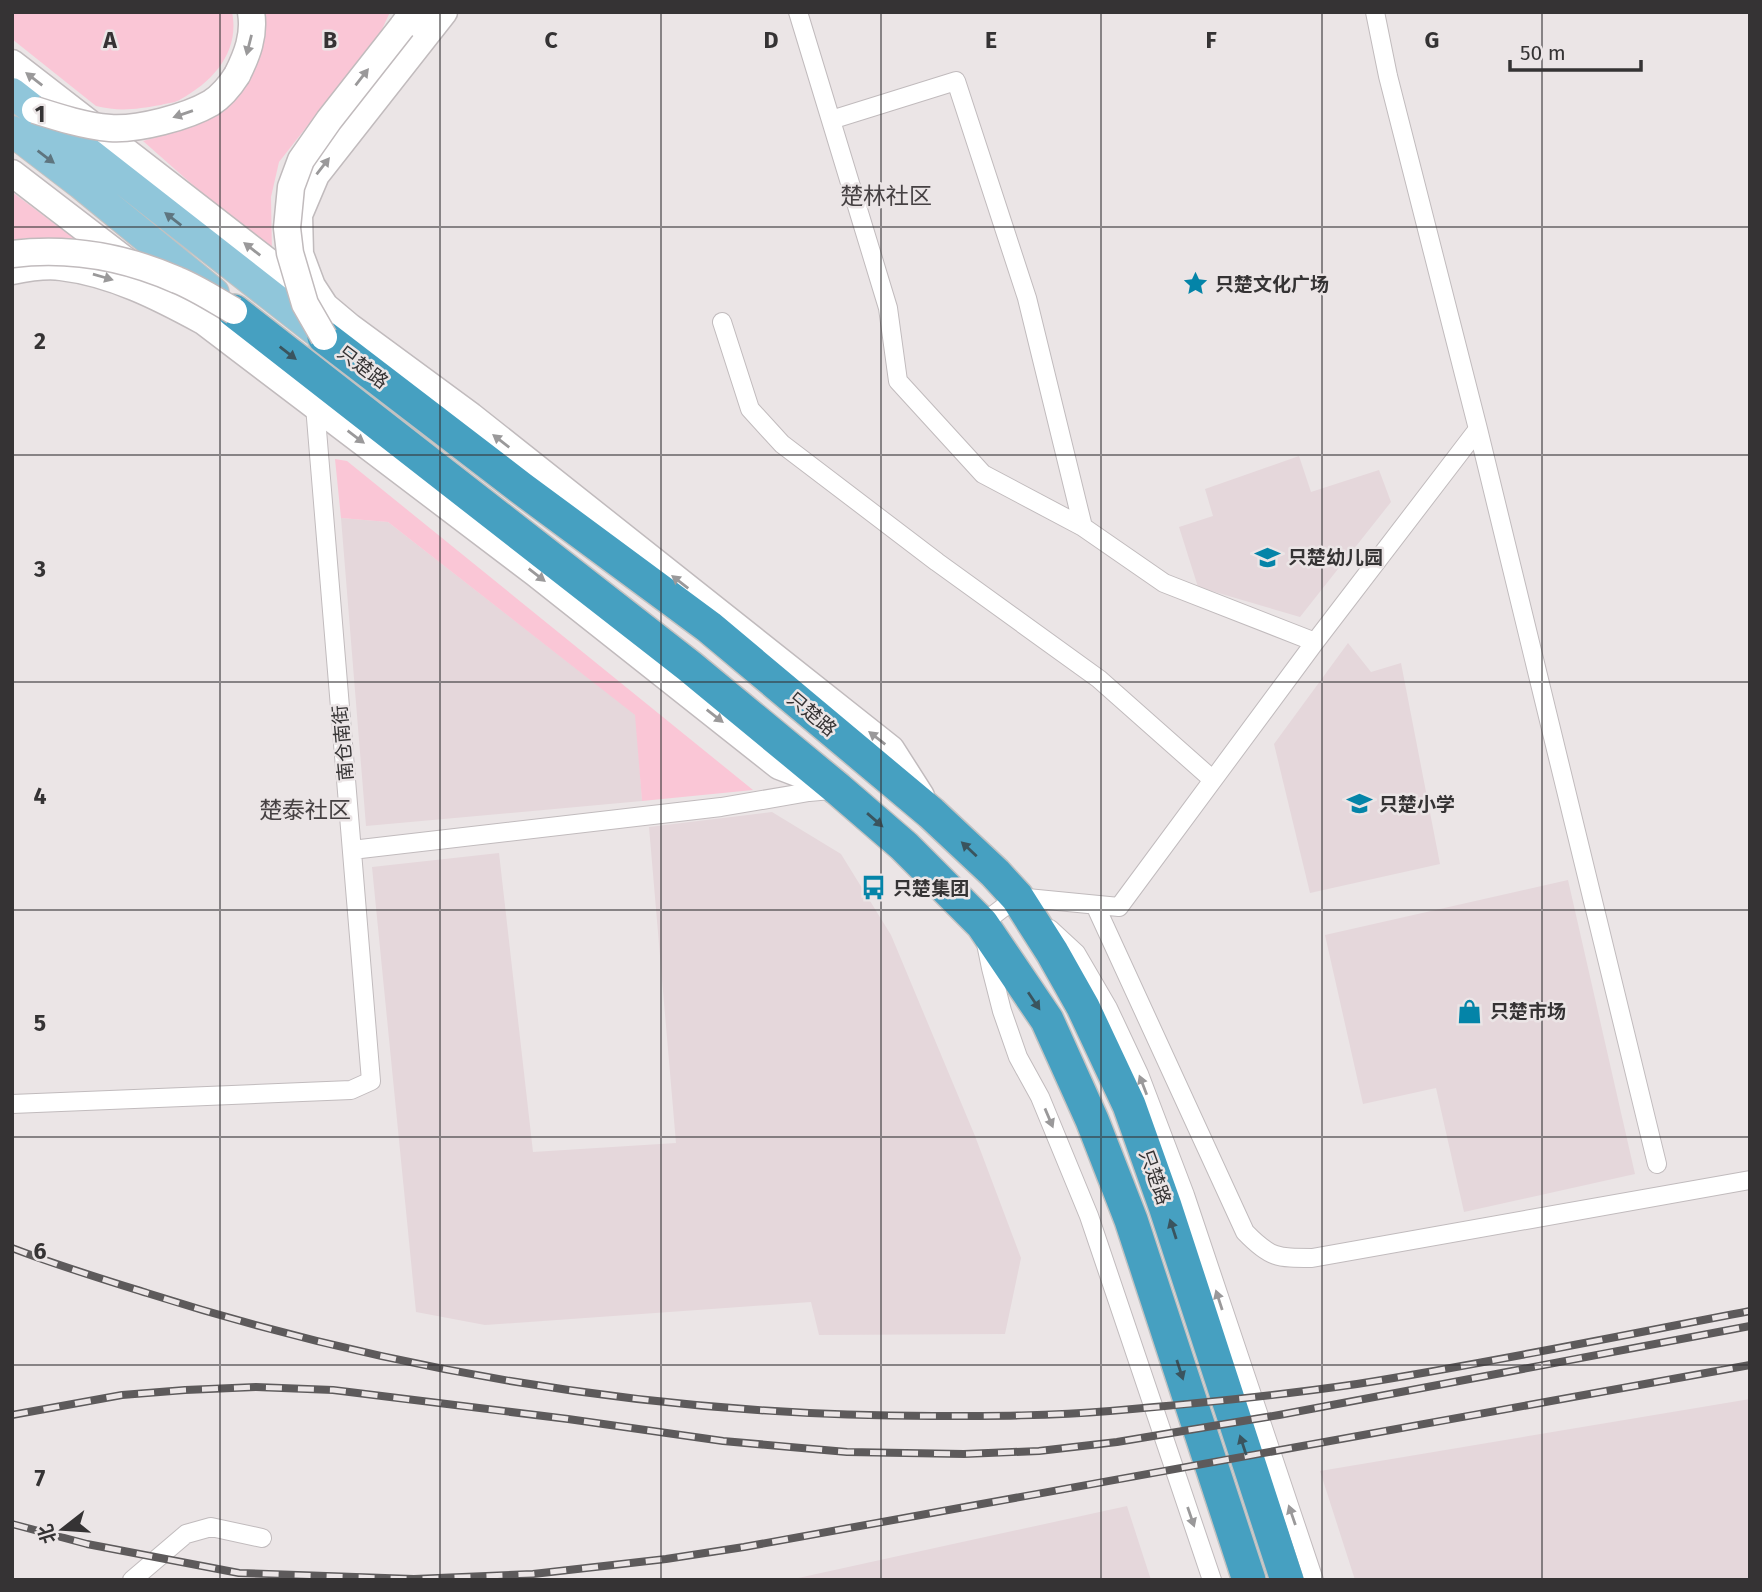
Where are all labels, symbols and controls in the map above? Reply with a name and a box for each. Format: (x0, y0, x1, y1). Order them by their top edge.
text: A (102, 26, 117, 54)
text: B (323, 26, 337, 54)
text: C (544, 26, 558, 54)
text: D (764, 26, 779, 54)
text: E (985, 26, 997, 54)
text: F (1205, 26, 1217, 54)
text: G (1425, 26, 1439, 54)
scale bar (1510, 28, 1641, 72)
one-way arrow (243, 34, 254, 56)
text: 50 m (1520, 40, 1566, 66)
one-way arrow (355, 69, 370, 87)
one-way arrow (25, 72, 43, 87)
text: 1 (35, 100, 45, 128)
one-way arrow (173, 109, 194, 120)
one-way arrow (37, 150, 55, 165)
one-way arrow (316, 157, 331, 175)
district label: 楚林社区 (840, 182, 932, 210)
one-way arrow (165, 212, 183, 227)
one-way arrow (243, 242, 261, 257)
place icon: 只楚文化广场 (1181, 270, 1209, 298)
one-way arrow (93, 273, 114, 283)
place label: 只楚文化广场 (1215, 273, 1329, 296)
text: 2 (34, 327, 46, 355)
street label: 只楚路 (333, 341, 393, 393)
one-way arrow (279, 345, 297, 360)
one-way arrow (347, 429, 365, 443)
one-way arrow (492, 434, 510, 448)
school or university icon: 只楚幼儿园 (1254, 543, 1282, 571)
place label: 只楚幼儿园 (1288, 546, 1383, 569)
text: 3 (33, 555, 46, 583)
one-way arrow (528, 567, 546, 581)
one-way arrow (671, 574, 689, 589)
street label: 只楚路 (783, 687, 841, 741)
street label: 南仓南街 (328, 704, 358, 782)
one-way arrow (707, 708, 724, 723)
one-way arrow (869, 731, 886, 746)
text: 4 (34, 782, 47, 810)
school or university icon: 只楚小学 (1345, 790, 1373, 818)
place label: 只楚小学 (1379, 793, 1455, 816)
district label: 楚泰社区 (259, 796, 351, 824)
one-way arrow (866, 812, 883, 827)
one-way arrow (961, 841, 978, 857)
bus stop icon: 只楚集团 (859, 874, 887, 902)
place label: 只楚集团 (893, 877, 969, 900)
one-way arrow (1027, 991, 1040, 1010)
shop icon: 只楚市场 (1456, 997, 1484, 1025)
place label: 只楚市场 (1490, 1000, 1566, 1023)
text: 5 (34, 1009, 46, 1037)
one-way arrow (1138, 1075, 1149, 1096)
one-way arrow (1043, 1108, 1055, 1128)
street label: 只楚路 (1134, 1146, 1176, 1208)
one-way arrow (1167, 1218, 1178, 1239)
text: 6 (34, 1237, 47, 1265)
one-way arrow (1213, 1289, 1224, 1310)
one-way arrow (1176, 1360, 1186, 1381)
one-way arrow (1238, 1434, 1248, 1455)
text: 7 (35, 1464, 46, 1492)
north arrow (28, 1494, 98, 1564)
one-way arrow (1286, 1505, 1297, 1526)
one-way arrow (1186, 1507, 1197, 1528)
text: 北 (33, 1521, 61, 1546)

